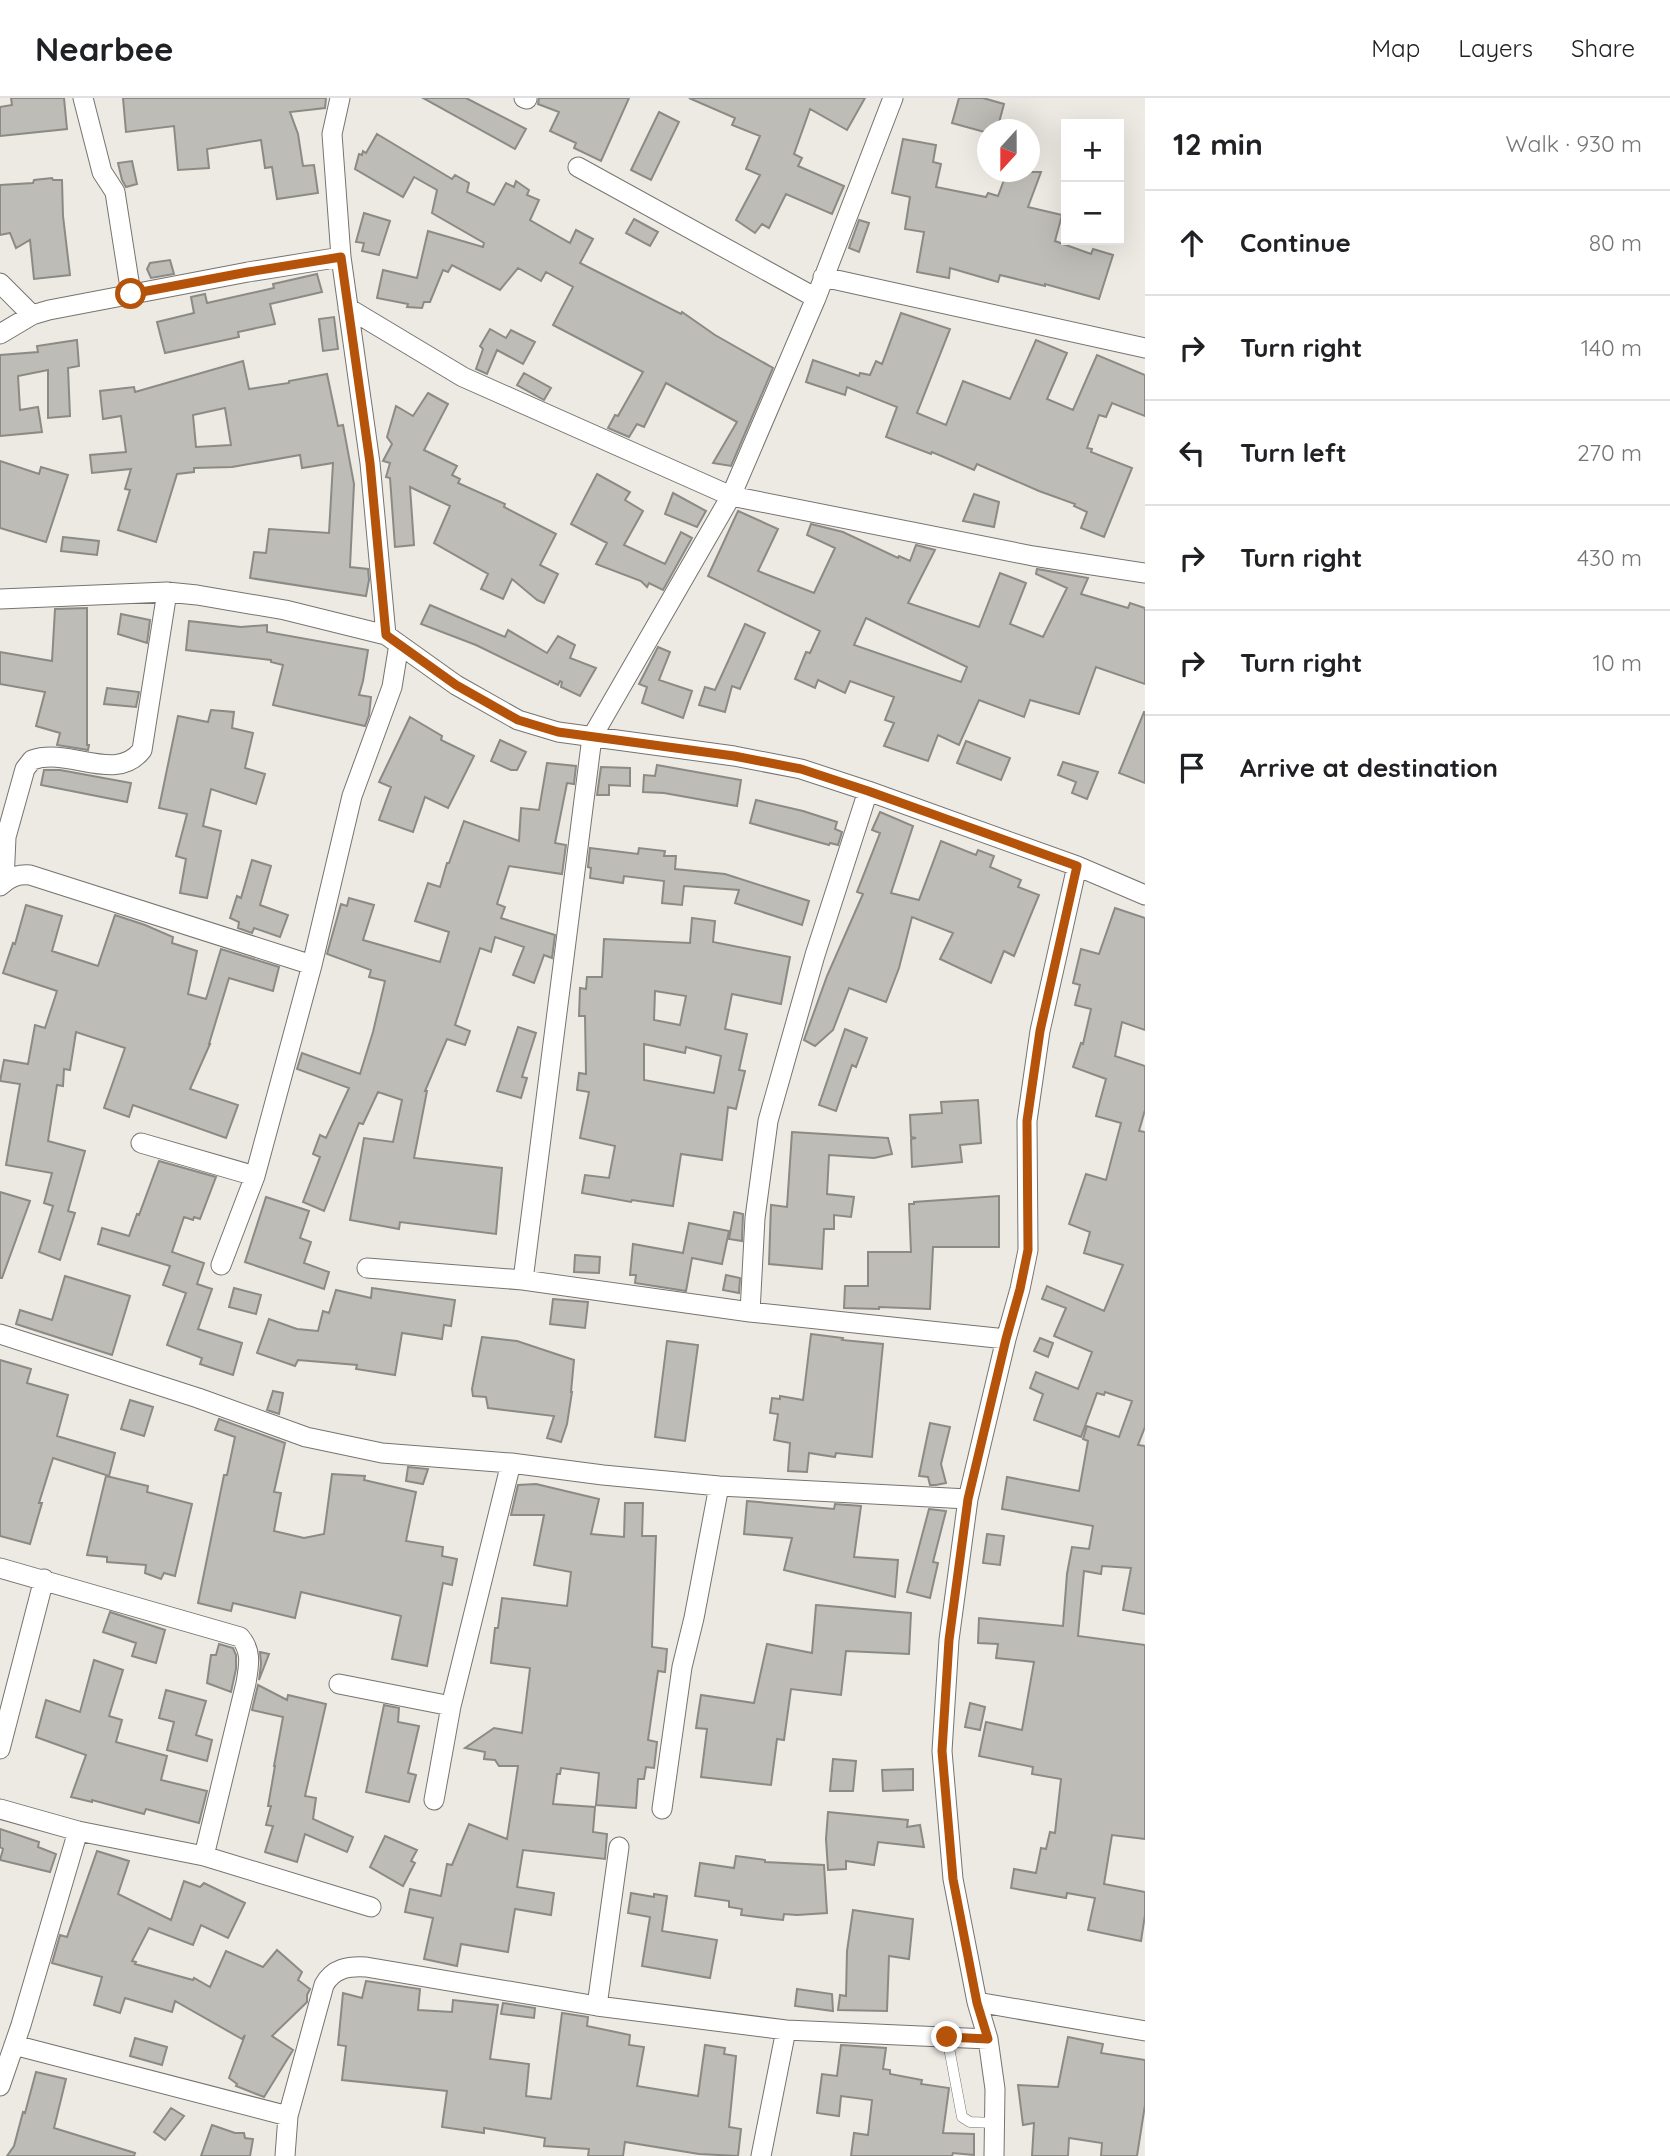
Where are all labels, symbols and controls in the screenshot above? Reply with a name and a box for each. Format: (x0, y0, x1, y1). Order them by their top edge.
text: Nearbee (35, 28, 174, 69)
text: Map (1371, 33, 1420, 63)
text: Layers (1458, 33, 1533, 63)
text: Share (1571, 33, 1635, 63)
north arrow (977, 119, 1040, 182)
map controls (1061, 119, 1124, 245)
button: + (1061, 119, 1124, 182)
text: 12 min (1173, 125, 1263, 163)
text: Walk · 930 m (1506, 129, 1642, 158)
button: − (1061, 182, 1124, 245)
icon: ahead (1173, 224, 1211, 262)
text: Continue (1240, 226, 1351, 259)
text: 80 m (1589, 228, 1642, 257)
route start (115, 278, 146, 309)
icon: right (1173, 329, 1211, 367)
text: Turn right (1240, 331, 1362, 364)
text: 140 m (1581, 333, 1642, 362)
icon: left (1173, 434, 1211, 472)
text: Turn left (1240, 436, 1347, 469)
text: 270 m (1577, 438, 1642, 467)
icon: right (1173, 539, 1211, 577)
text: Turn right (1240, 541, 1362, 574)
text: 430 m (1577, 543, 1642, 572)
icon: right (1173, 644, 1211, 682)
text: Turn right (1240, 646, 1362, 679)
text: 10 m (1593, 648, 1642, 677)
icon: arrive (1173, 749, 1211, 787)
text: Arrive at destination (1240, 751, 1498, 784)
route end (931, 2021, 962, 2052)

